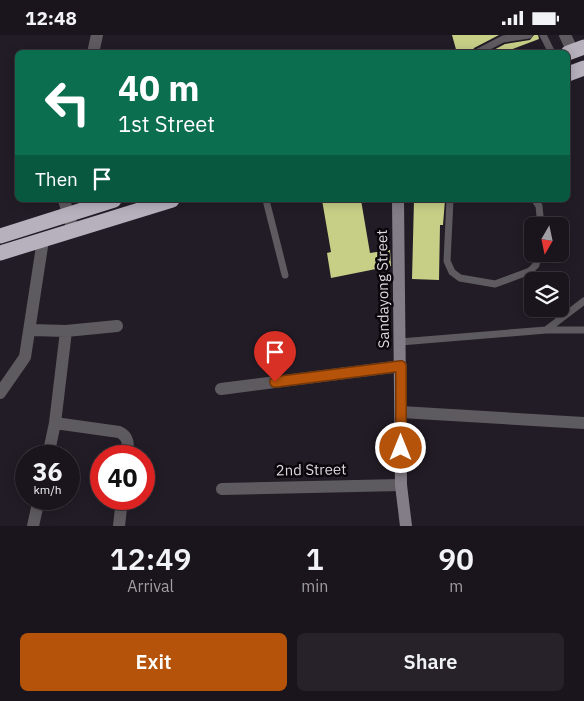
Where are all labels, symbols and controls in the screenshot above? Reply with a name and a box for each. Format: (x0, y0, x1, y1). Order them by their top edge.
text: 12:48 (25, 6, 77, 30)
text: 40 m (118, 65, 200, 111)
icon: left (35, 70, 100, 135)
text: 1st Street (118, 109, 215, 138)
icon: arrive (88, 165, 116, 193)
text: Then (35, 167, 78, 191)
north arrow (524, 217, 569, 263)
map controls (524, 217, 569, 317)
street label: Sandayong Street (372, 229, 393, 349)
button: layers (524, 272, 569, 317)
pin (254, 331, 296, 382)
icon: arrive (261, 338, 289, 366)
position arrow (374, 421, 426, 473)
speed limit sign: 40 (90, 445, 155, 510)
text: 36 (32, 455, 63, 488)
street label: 2nd Street (275, 459, 347, 480)
text: km/h (33, 482, 62, 497)
text: 12:49 (110, 539, 191, 578)
text: 1 (306, 539, 324, 578)
text: 90 (438, 539, 474, 578)
text: Arrival (127, 576, 174, 596)
text: min (301, 576, 328, 596)
text: m (449, 576, 463, 596)
button: Exit (20, 633, 287, 691)
button: Share (297, 633, 564, 691)

